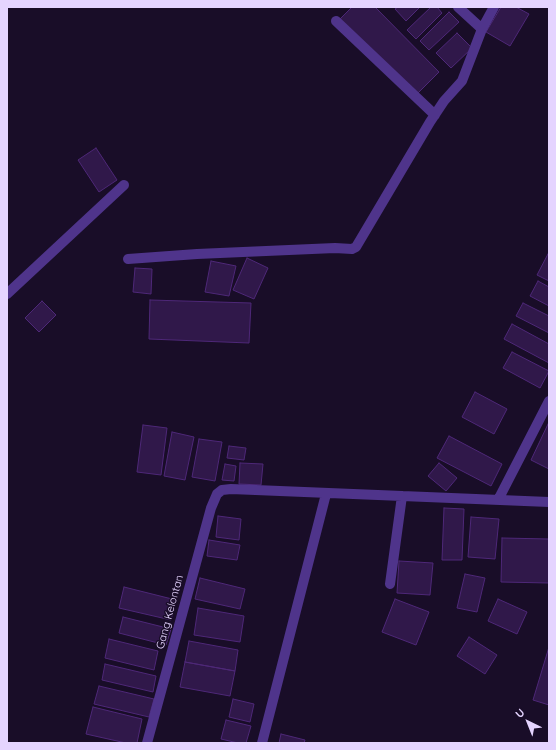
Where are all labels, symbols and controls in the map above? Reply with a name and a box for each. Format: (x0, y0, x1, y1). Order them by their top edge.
street label: Gang Kelontan (154, 573, 186, 651)
north arrow (508, 702, 548, 742)
text: U (512, 705, 527, 721)

